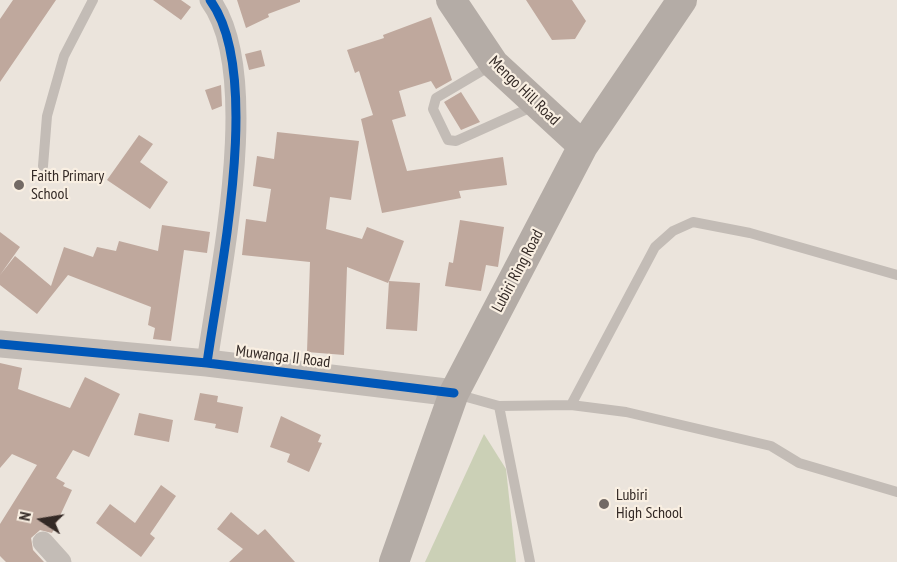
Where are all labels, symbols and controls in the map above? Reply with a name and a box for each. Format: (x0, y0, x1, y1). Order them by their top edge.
street label: Mengo Hill Road (485, 52, 563, 130)
place label: Faith Primary School (31, 166, 104, 204)
marker: Faith Primary School (12, 178, 26, 192)
street label: Lubiri Ring Road (488, 226, 548, 316)
street label: Muwanga II Road (235, 342, 331, 372)
place label: Lubiri High School (616, 485, 683, 523)
north arrow (12, 490, 72, 550)
marker: Lubiri High School (597, 497, 611, 511)
text: N (14, 510, 35, 523)

